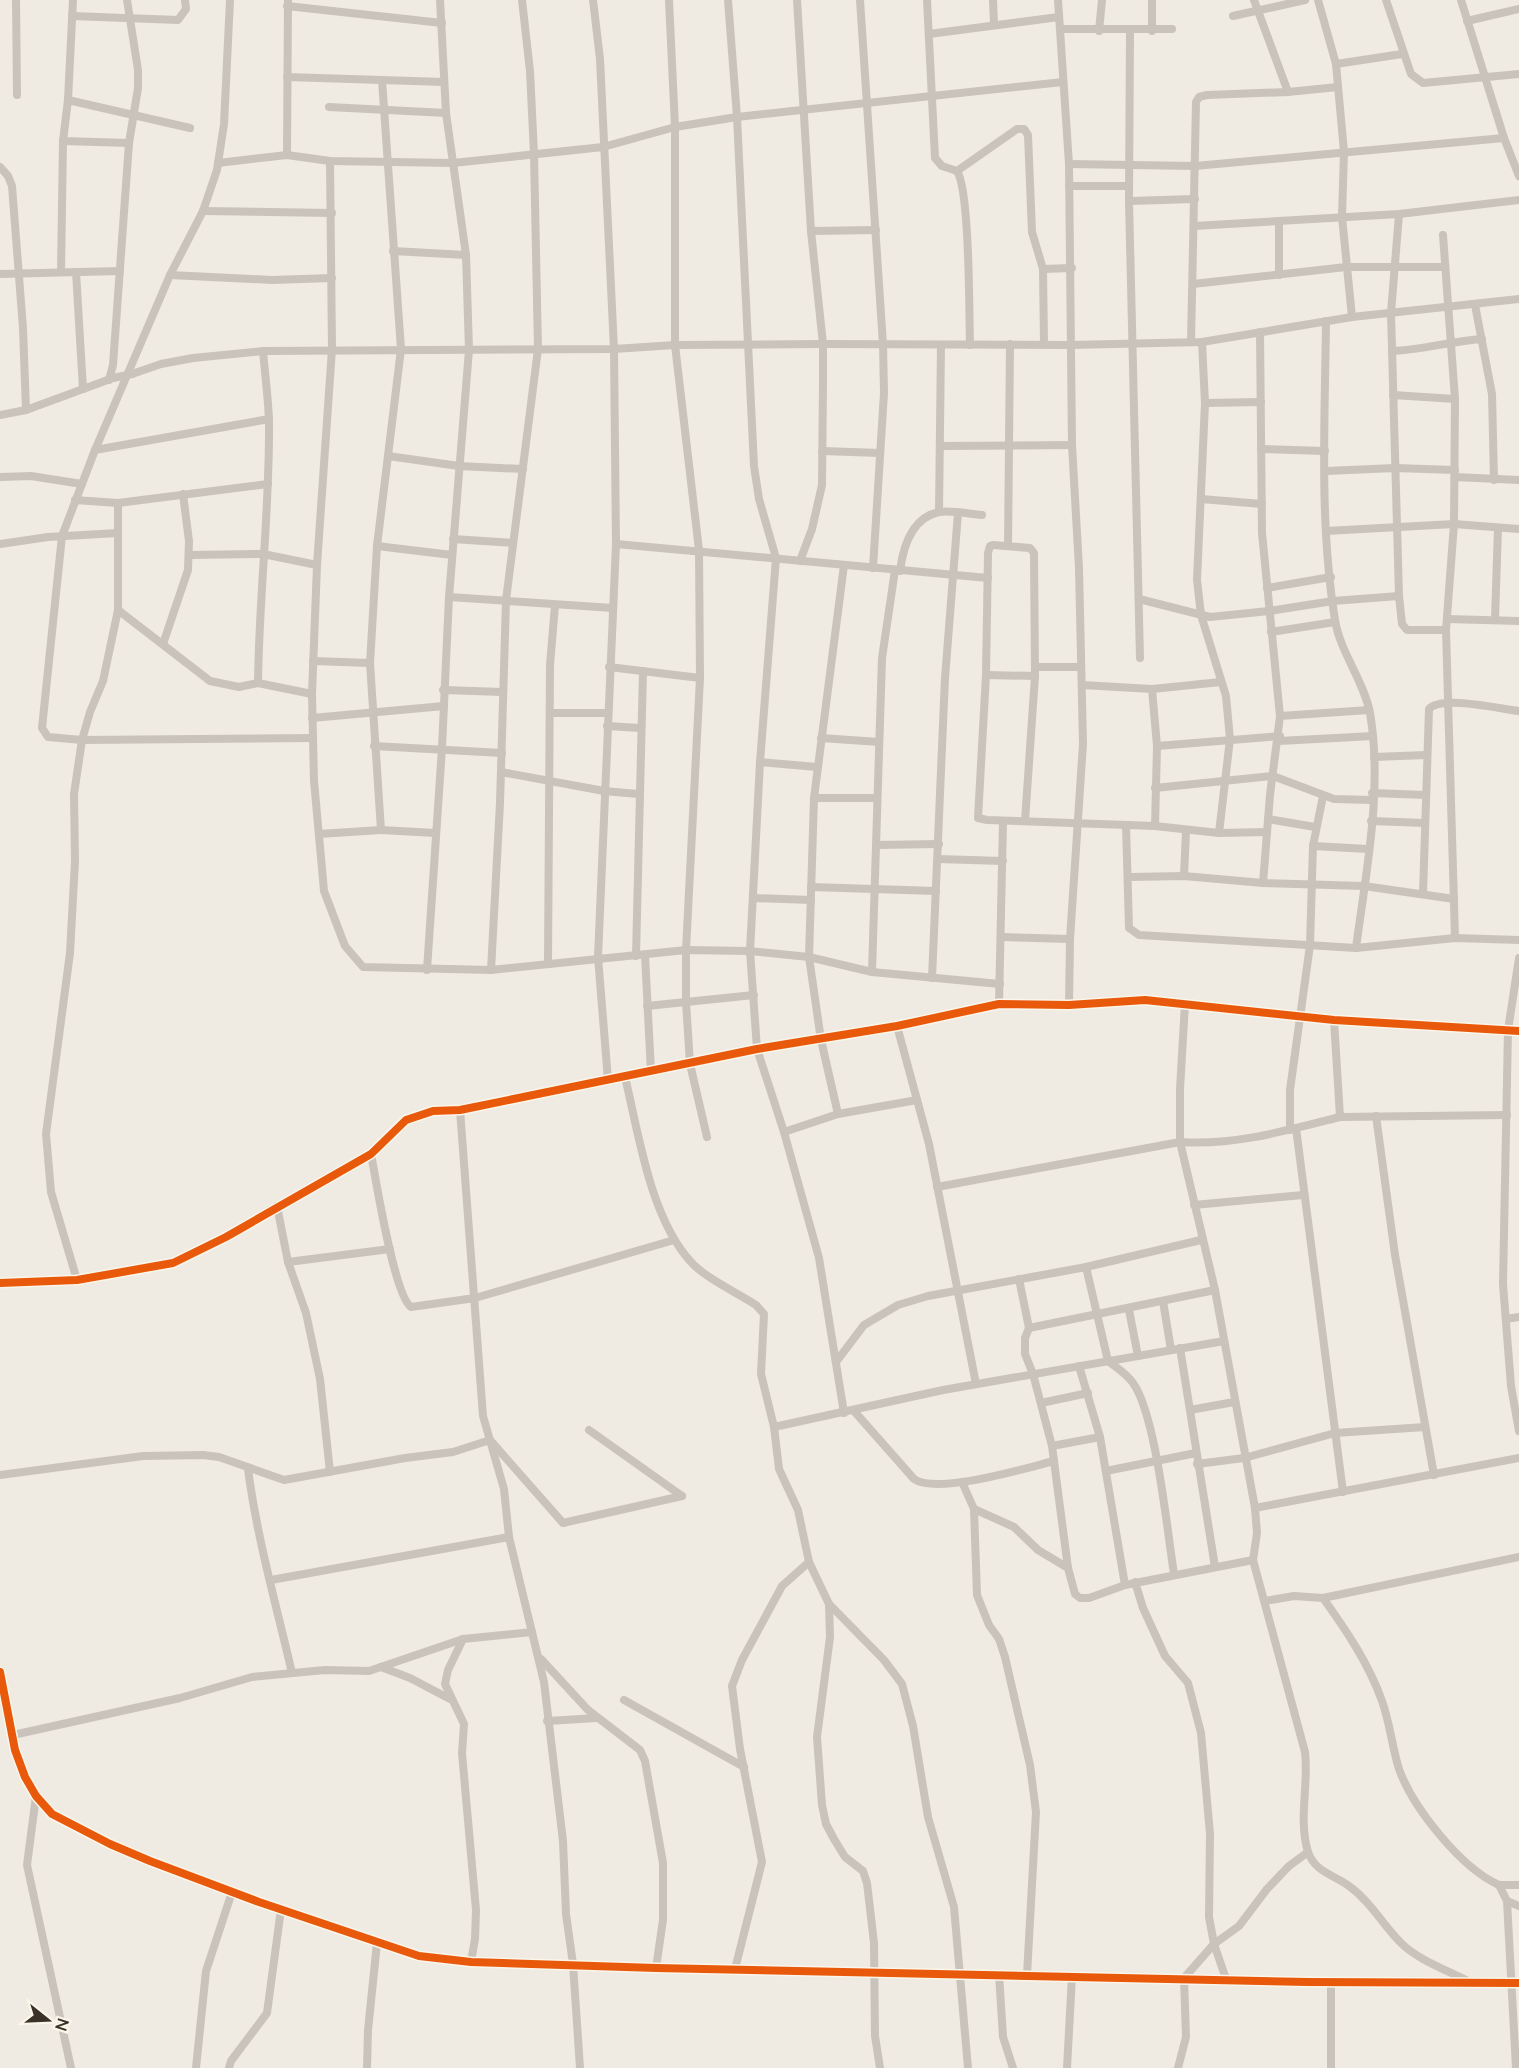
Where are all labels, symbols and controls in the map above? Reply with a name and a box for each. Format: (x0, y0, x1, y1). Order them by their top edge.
north arrow (18, 1990, 78, 2050)
text: N (52, 2016, 74, 2034)

